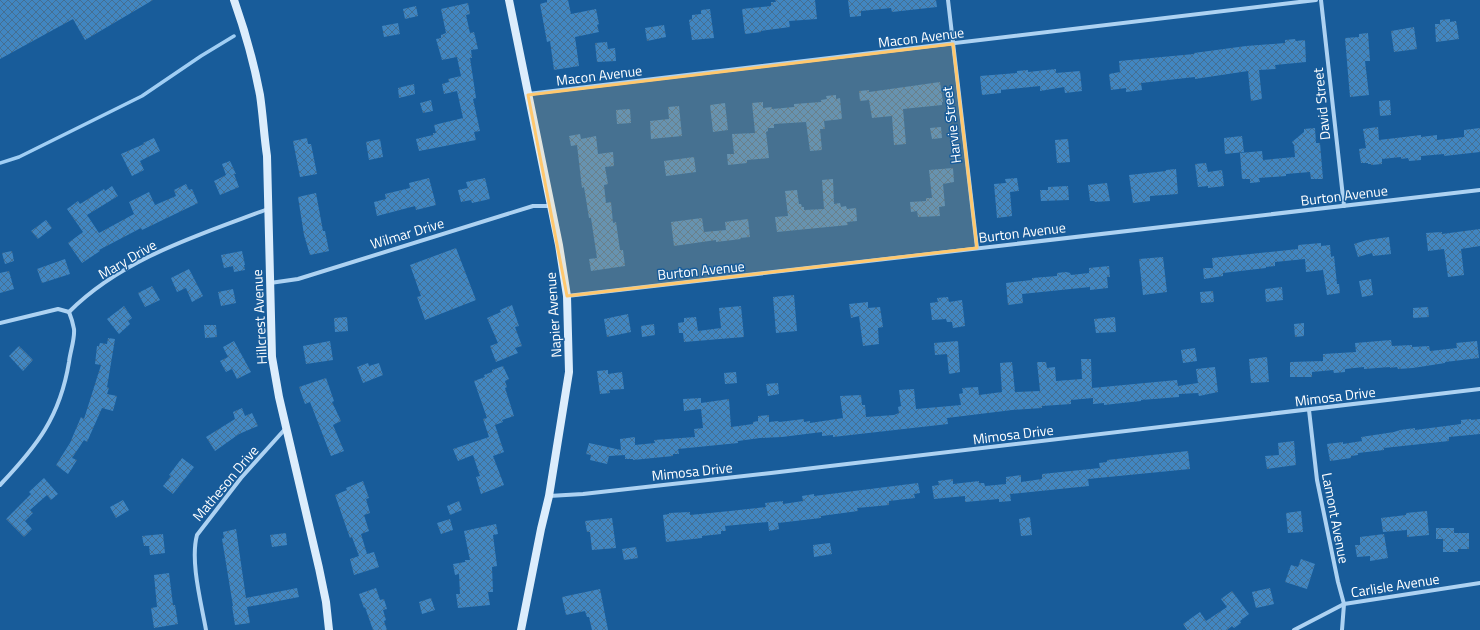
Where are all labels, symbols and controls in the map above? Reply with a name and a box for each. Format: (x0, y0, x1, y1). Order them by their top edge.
street label: Macon Avenue (877, 21, 965, 53)
street label: Macon Avenue (555, 59, 643, 91)
street label: David Street (1307, 67, 1335, 141)
street label: Harvie Street (936, 85, 966, 165)
street label: Burton Avenue (1299, 179, 1389, 211)
street label: Wilmar Drive (368, 212, 446, 254)
street label: Burton Avenue (977, 216, 1067, 248)
street label: Mary Drive (94, 234, 160, 284)
street label: Burton Avenue (656, 255, 746, 285)
street label: Hillcrest Avenue (246, 269, 272, 365)
street label: Napier Avenue (540, 272, 566, 358)
street label: Mimosa Drive (1293, 381, 1377, 411)
street label: Mimosa Drive (971, 419, 1055, 449)
street label: Matheson Drive (187, 440, 263, 526)
street label: Mimosa Drive (651, 456, 733, 486)
street label: Lamont Avenue (1317, 471, 1355, 565)
street label: Carlisle Avenue (1349, 568, 1441, 602)

